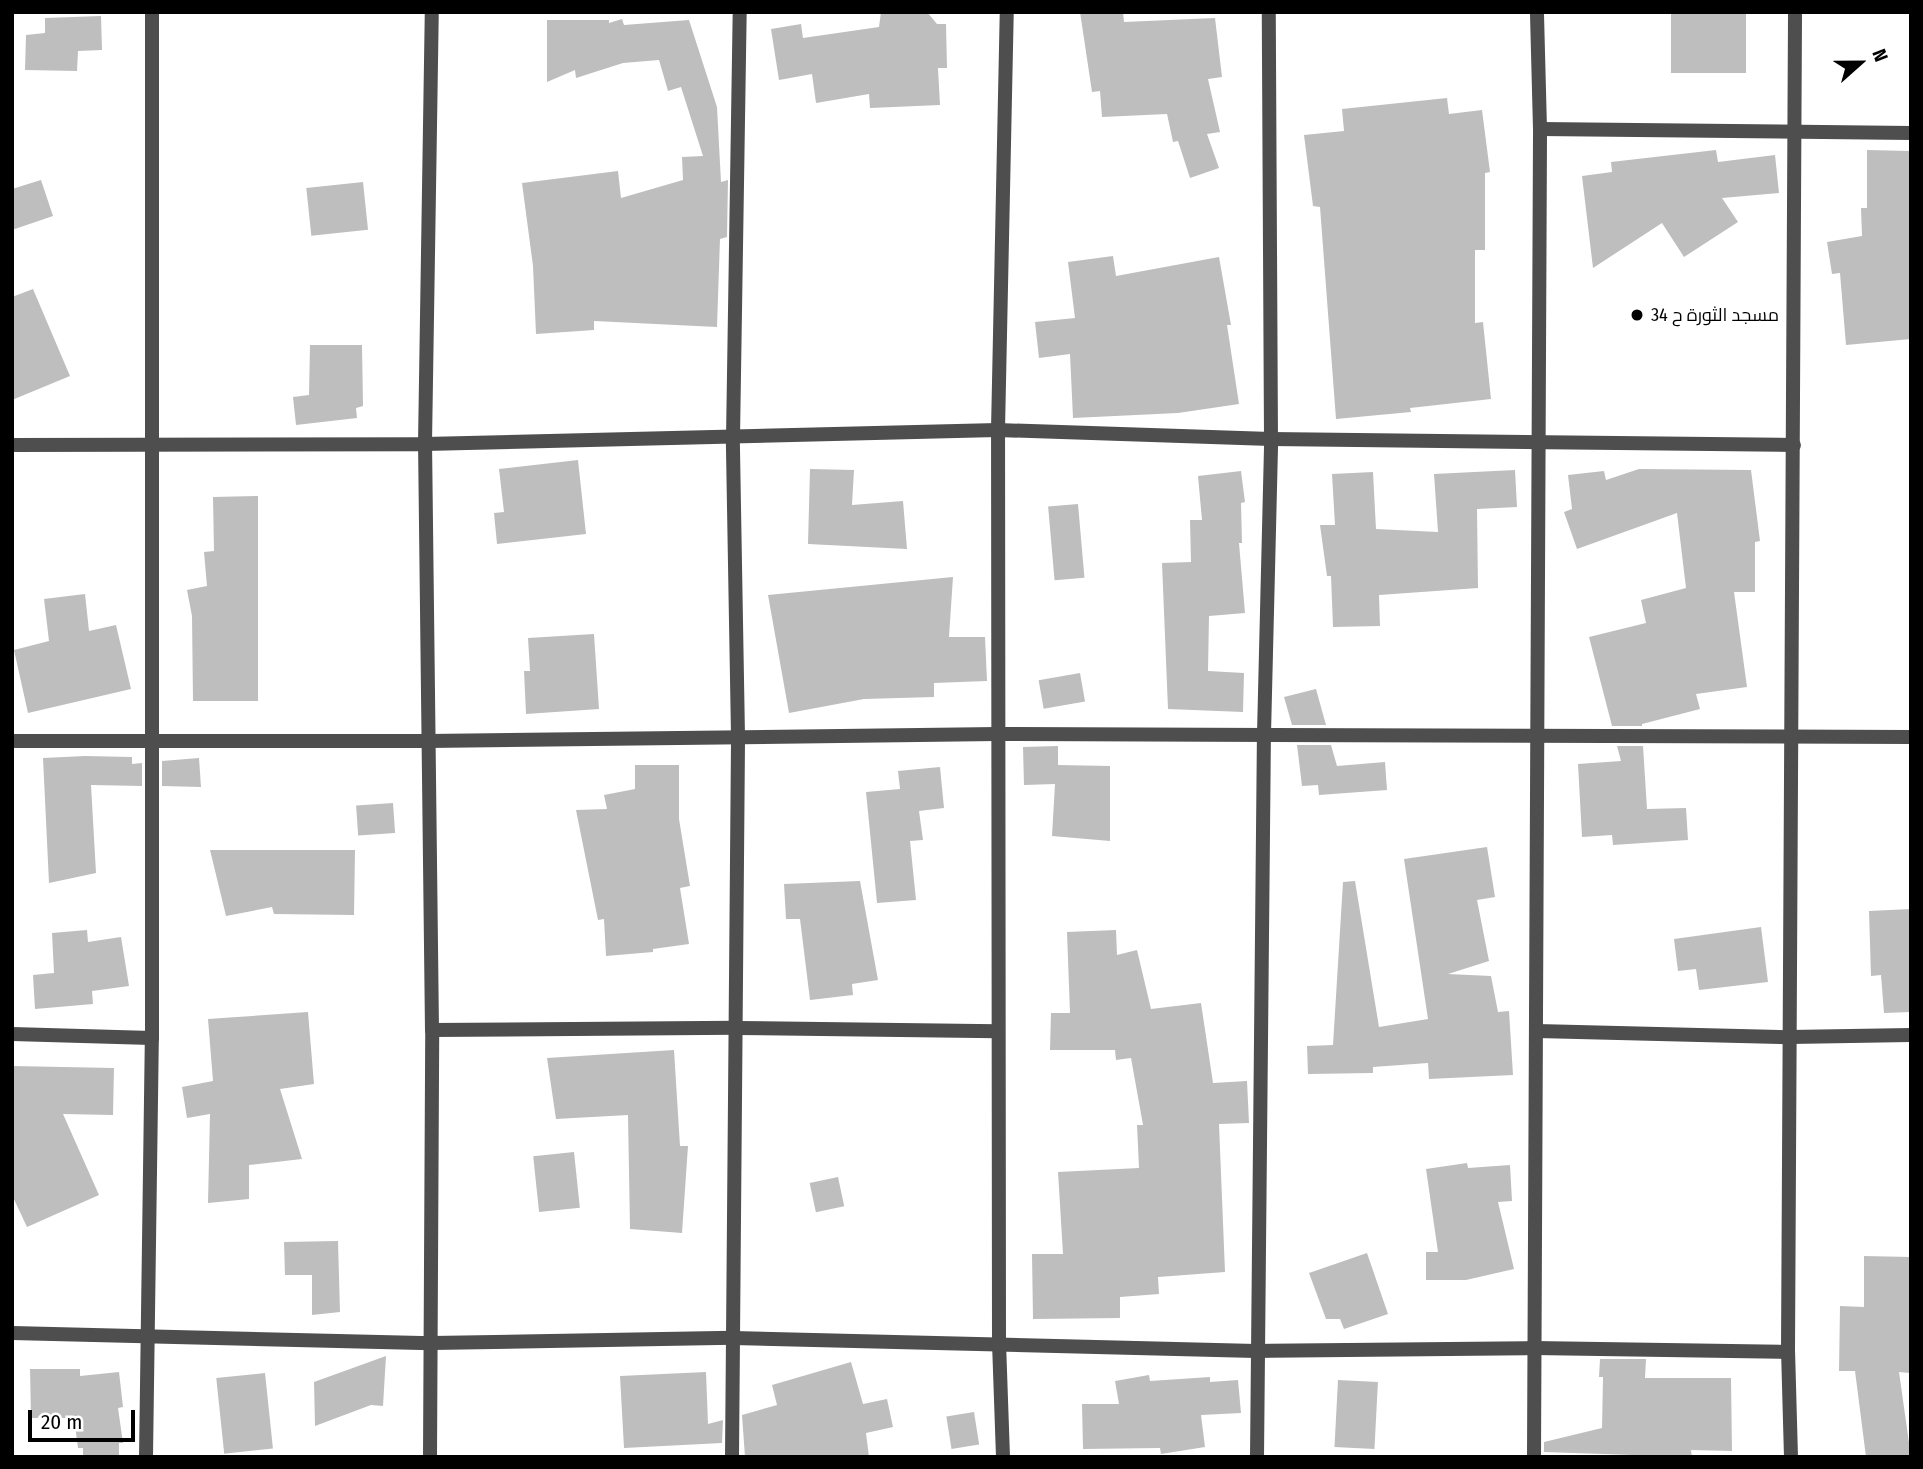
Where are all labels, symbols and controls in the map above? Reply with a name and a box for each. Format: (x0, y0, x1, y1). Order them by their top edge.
north arrow (1825, 28, 1895, 98)
text: N (1867, 46, 1893, 65)
place label: مسجد الثورة ح 34 (1651, 304, 1779, 326)
marker: مسجد الثورة ح 34 (1629, 307, 1645, 323)
scale bar (32, 1396, 138, 1440)
text: 20 m (41, 1409, 82, 1435)

